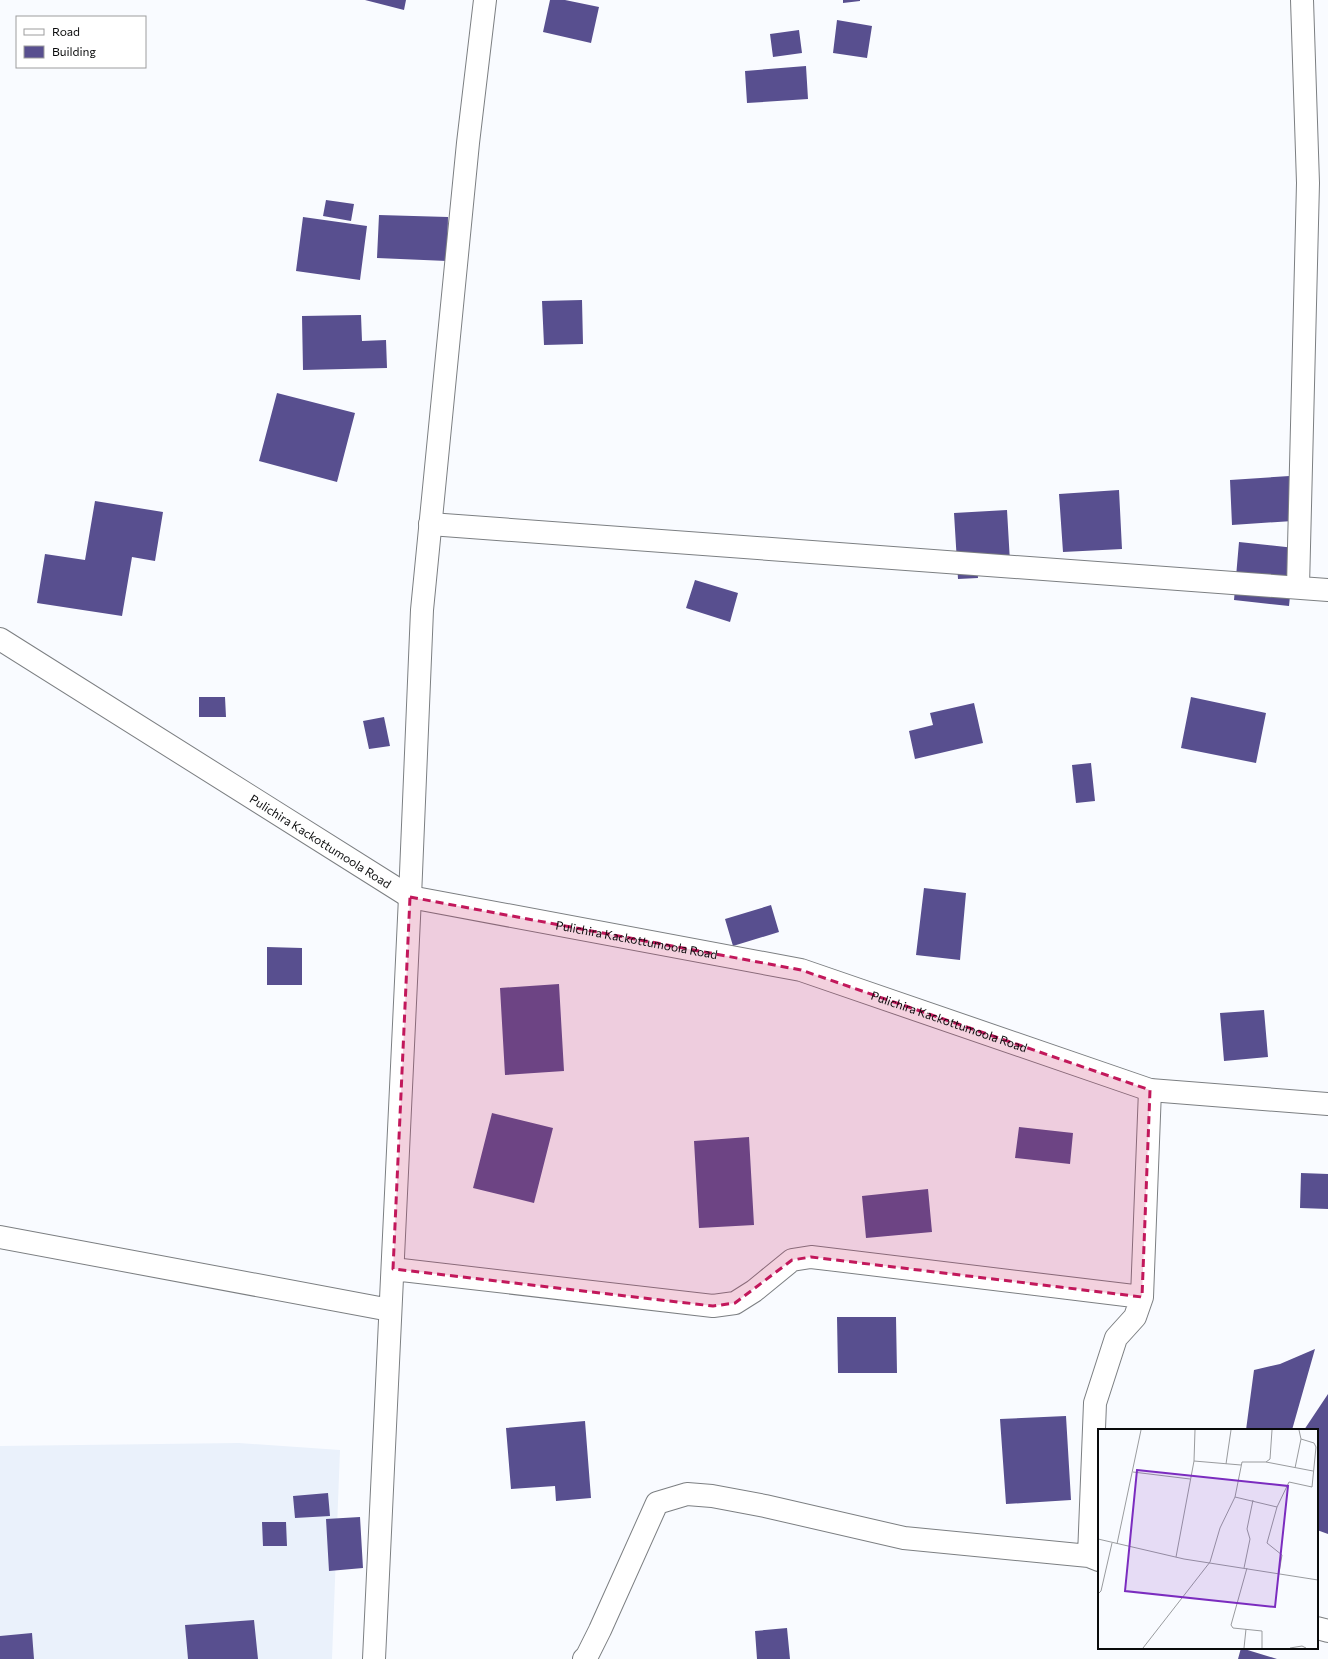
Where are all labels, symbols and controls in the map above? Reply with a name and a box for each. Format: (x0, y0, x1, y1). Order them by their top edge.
legend (16, 16, 146, 68)
text: Road (52, 24, 80, 38)
text: Building (52, 44, 96, 58)
street label: Pulichira Kackottumoola Road (248, 791, 394, 891)
street label: Pulichira Kackottumoola Road (555, 917, 719, 961)
street label: Pulichira Kackottumoola Road (869, 988, 1029, 1054)
inset map (1098, 1429, 1318, 1649)

